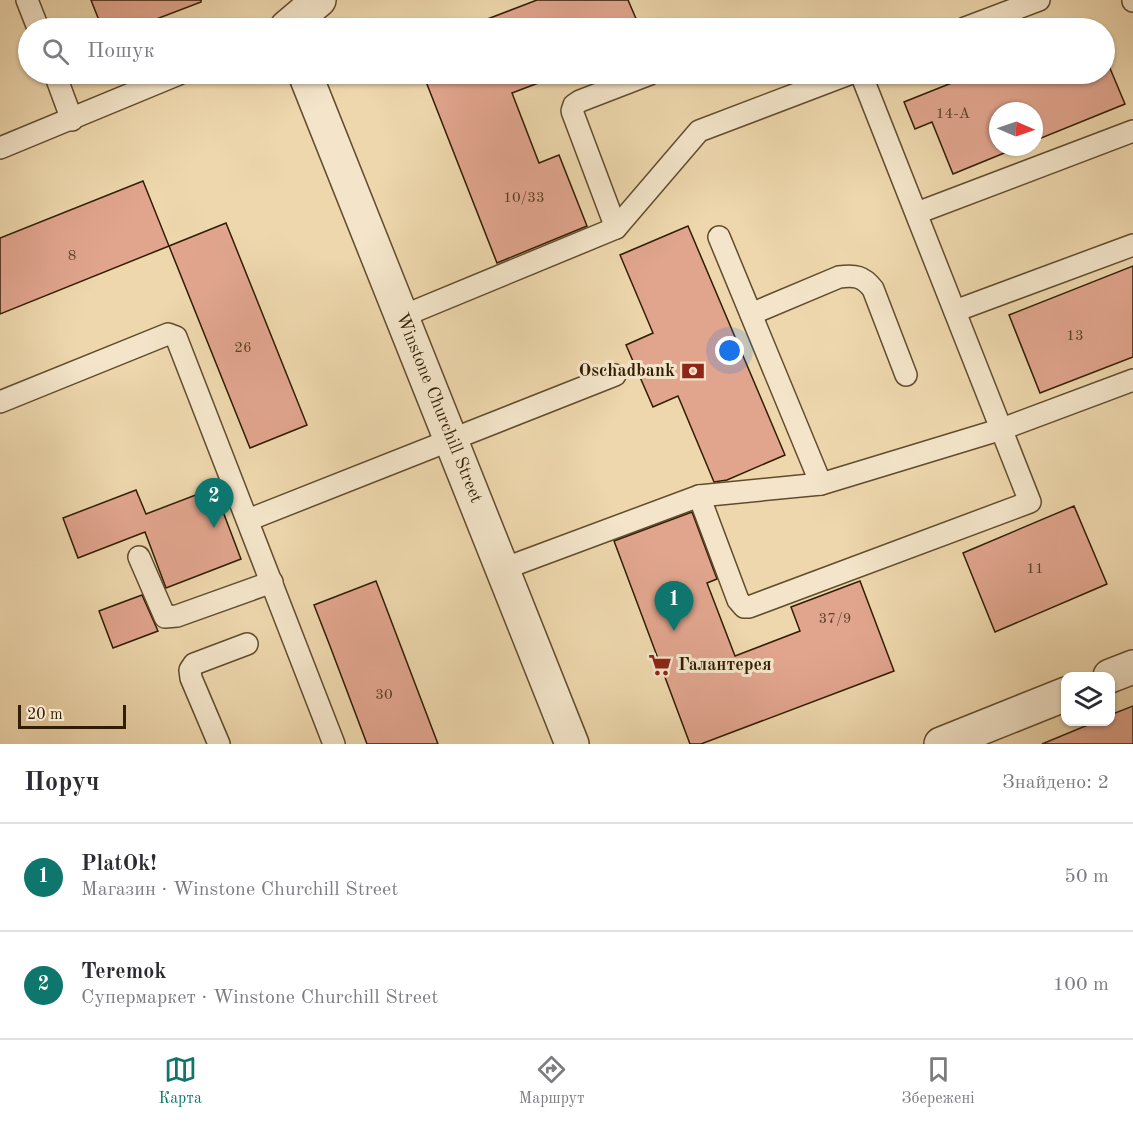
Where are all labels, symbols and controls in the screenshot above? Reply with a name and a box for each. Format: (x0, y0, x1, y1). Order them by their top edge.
search box (18, 18, 1115, 84)
icon: search (39, 35, 72, 68)
text: Пошук (87, 40, 155, 62)
north arrow (989, 102, 1043, 156)
house number: 14-А (936, 107, 971, 122)
house number: 10/33 (503, 191, 545, 206)
house number: 8 (68, 249, 76, 264)
street label: Winstone Churchill Street (393, 311, 485, 505)
house number: 13 (1066, 329, 1084, 344)
your location (715, 336, 744, 365)
house number: 26 (234, 341, 252, 356)
bank icon: Oschadbank (680, 358, 706, 384)
place label: Oschadbank (578, 362, 675, 380)
pin: 2 (194, 478, 234, 528)
house number: 11 (1026, 562, 1044, 577)
pin: 1 (654, 582, 694, 631)
house number: 37/9 (819, 612, 851, 627)
supermarket icon: Галантерея (647, 652, 673, 678)
place label: Галантерея (678, 656, 772, 674)
map controls (1061, 672, 1115, 726)
button: layers (1061, 672, 1115, 726)
house number: 30 (375, 688, 393, 703)
scale bar (18, 702, 126, 730)
text: 20 m (27, 707, 63, 723)
text: Поруч (24, 770, 100, 796)
text: Знайдено: 2 (1002, 773, 1109, 793)
text: PlatOk! (81, 853, 157, 875)
text: 1 (38, 867, 49, 887)
text: 50 m (1064, 867, 1109, 887)
text: Магазин · Winstone Churchill Street (81, 880, 398, 900)
text: Teremok (81, 961, 167, 983)
text: 2 (38, 975, 49, 995)
text: 100 m (1053, 975, 1109, 995)
text: Супермаркет · Winstone Churchill Street (81, 988, 438, 1008)
tab: Карта (159, 1053, 202, 1109)
tab: Маршрут (519, 1053, 585, 1109)
tab: Збережені (902, 1053, 974, 1109)

